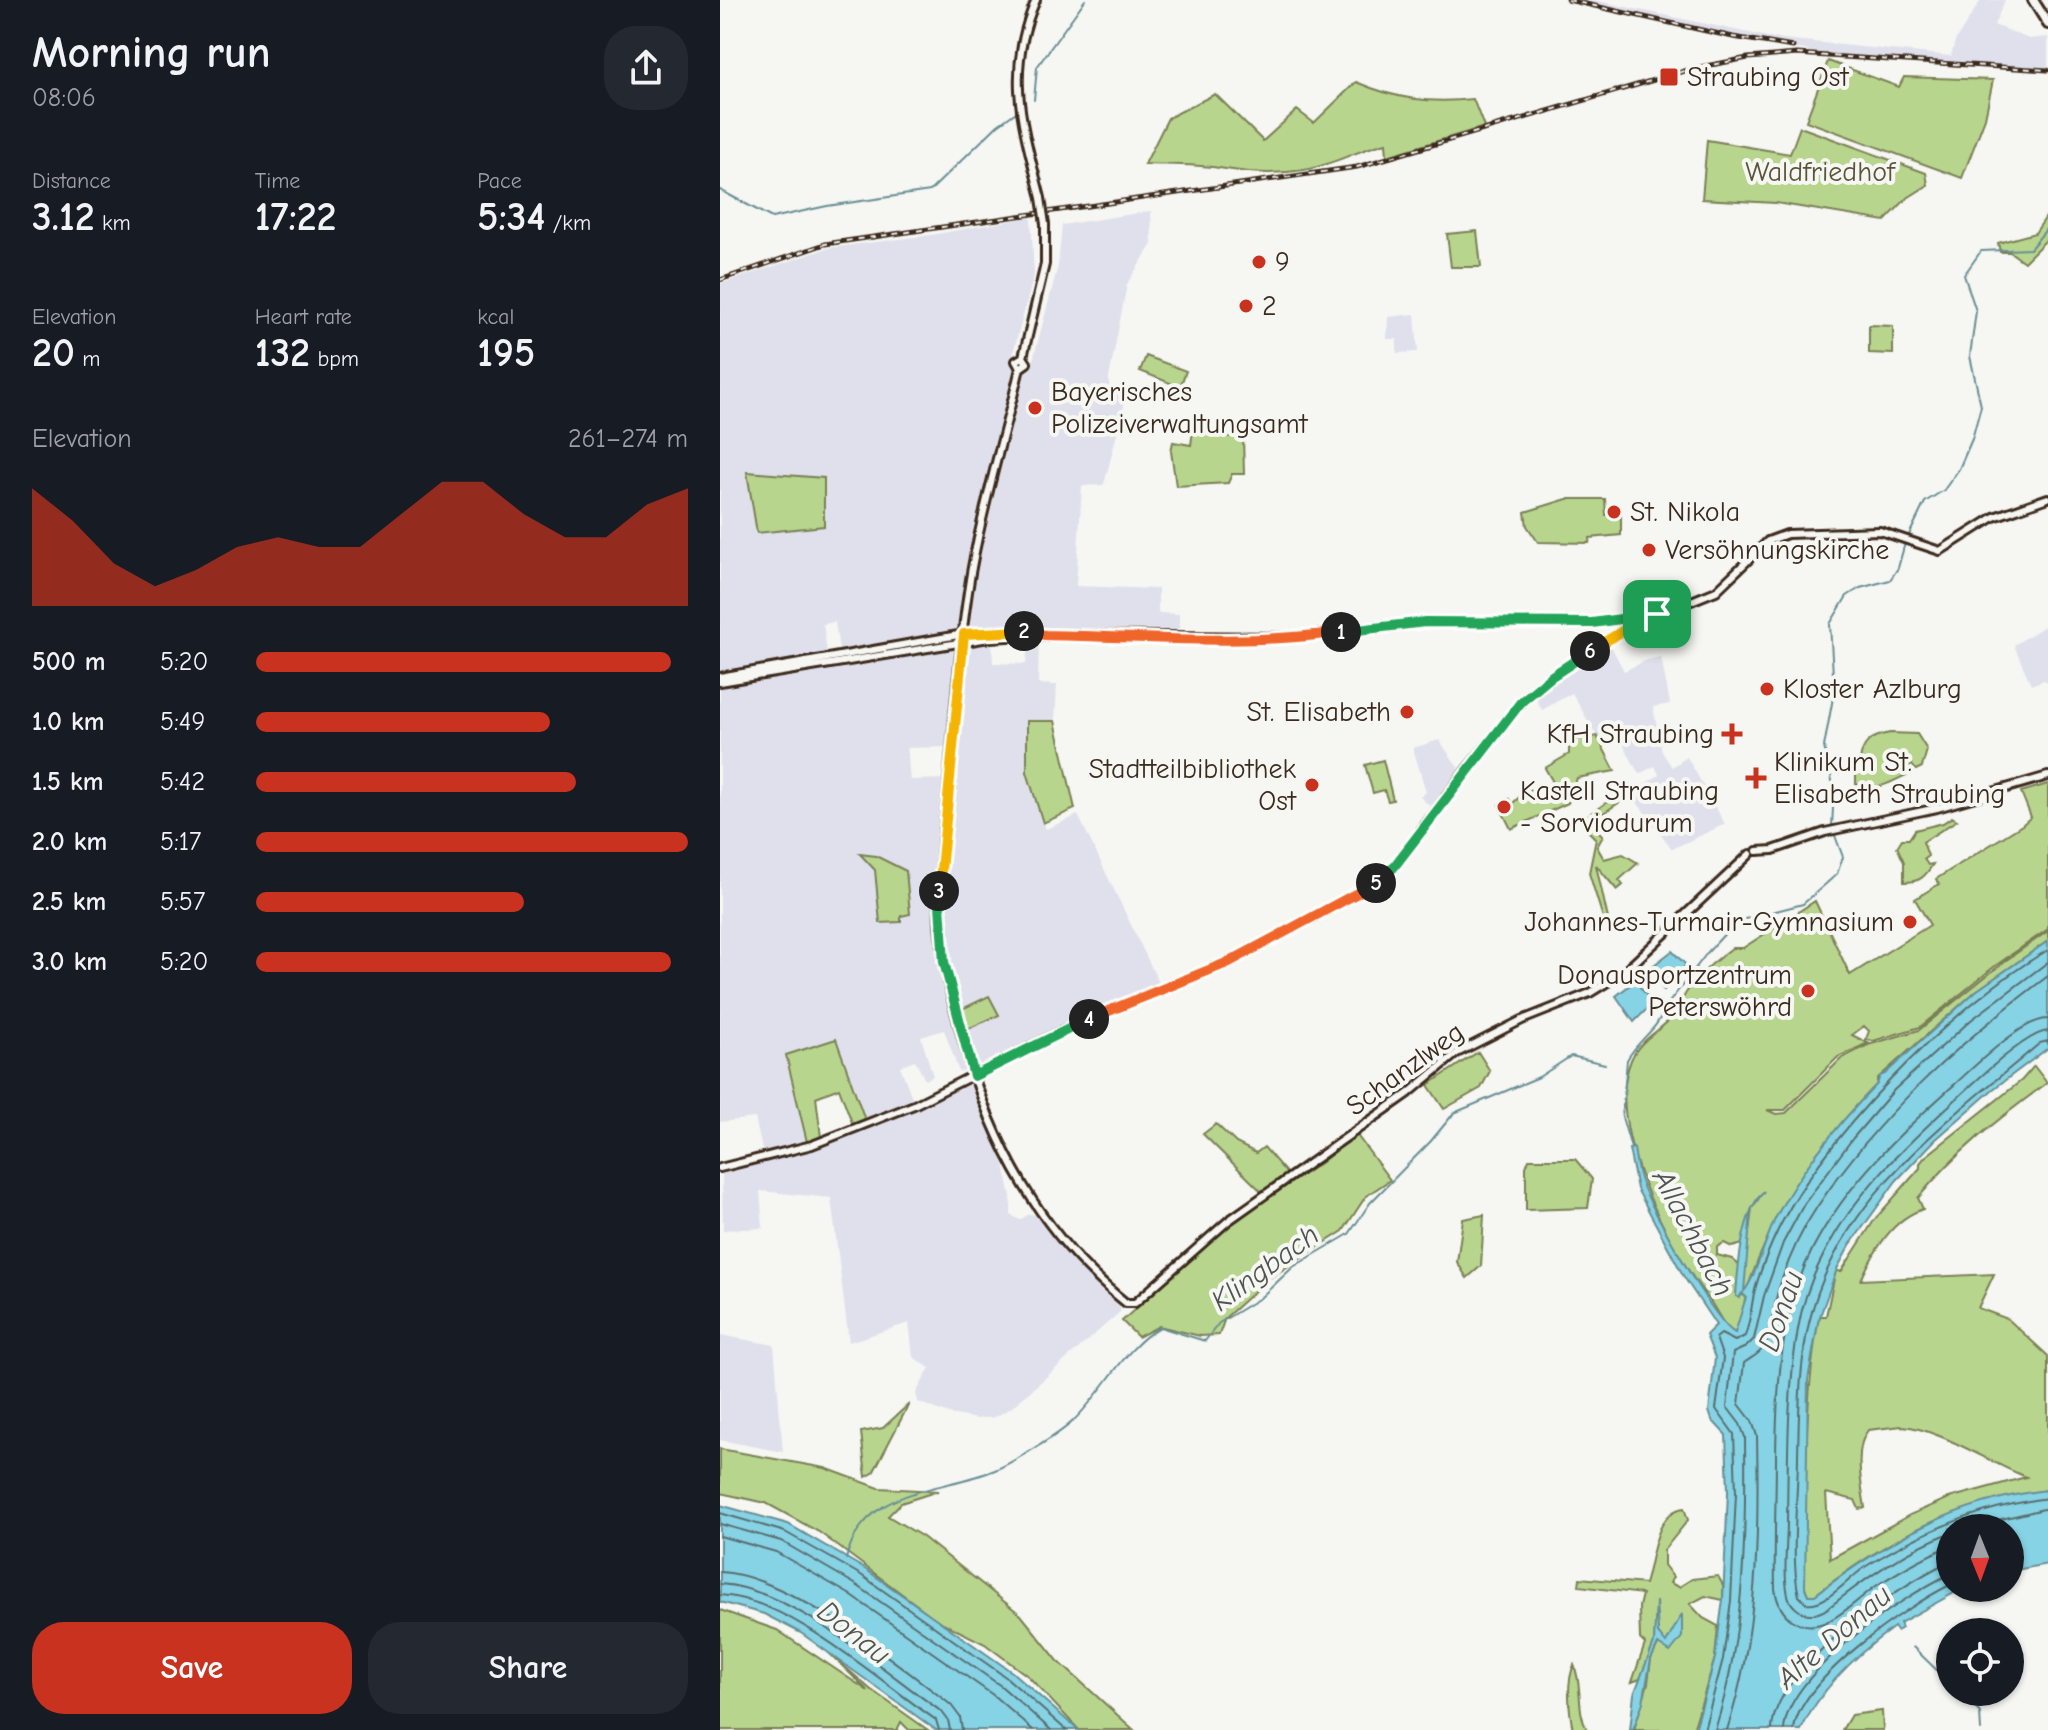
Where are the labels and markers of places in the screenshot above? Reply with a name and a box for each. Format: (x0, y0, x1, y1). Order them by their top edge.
place label: Straubing Ost (1687, 61, 1849, 93)
marker: Straubing Ost (1658, 66, 1680, 88)
place label: 9 (1275, 246, 1290, 278)
marker: 9 (1250, 253, 1268, 271)
place label: 2 (1262, 290, 1277, 322)
marker: 2 (1237, 297, 1255, 315)
place label: Bayerisches Polizeiverwaltungsamt (1051, 376, 1309, 440)
marker: Bayerisches Polizeiverwaltungsamt (1026, 399, 1044, 417)
place label: St. Nikola (1630, 496, 1740, 528)
marker: St. Nikola (1605, 503, 1623, 521)
place label: Versöhnungskirche (1665, 534, 1889, 566)
marker: Versöhnungskirche (1640, 541, 1658, 559)
pin (1623, 580, 1691, 648)
pin: 2 (1004, 611, 1044, 651)
pin: 1 (1321, 612, 1361, 652)
pin: 6 (1570, 631, 1610, 671)
place label: Kloster Azlburg (1783, 673, 1962, 705)
marker: Kloster Azlburg (1758, 680, 1776, 698)
place label: St. Elisabeth (1246, 696, 1391, 728)
marker: St. Elisabeth (1398, 703, 1416, 721)
place label: KfH Straubing (1546, 718, 1714, 750)
marker: KfH Straubing (1721, 723, 1743, 745)
place label: Klinikum St. Elisabeth Straubing (1774, 746, 2005, 810)
place label: Stadtteilbibliothek Ost (1088, 753, 1297, 817)
marker: Klinikum St. Elisabeth Straubing (1745, 767, 1767, 789)
place label: Kastell Straubing - Sorviodurum (1520, 775, 1719, 839)
marker: Stadtteilbibliothek Ost (1303, 776, 1321, 794)
marker: Kastell Straubing - Sorviodurum (1495, 798, 1513, 816)
pin: 5 (1356, 863, 1396, 903)
pin: 3 (919, 871, 959, 911)
place label: Johannes-Turmair-Gymnasium (1524, 906, 1894, 938)
marker: Johannes-Turmair-Gymnasium (1901, 913, 1919, 931)
place label: Donausportzentrum Peterswöhrd (1557, 959, 1792, 1023)
marker: Donausportzentrum Peterswöhrd (1799, 982, 1817, 1000)
pin: 4 (1069, 999, 1109, 1039)

